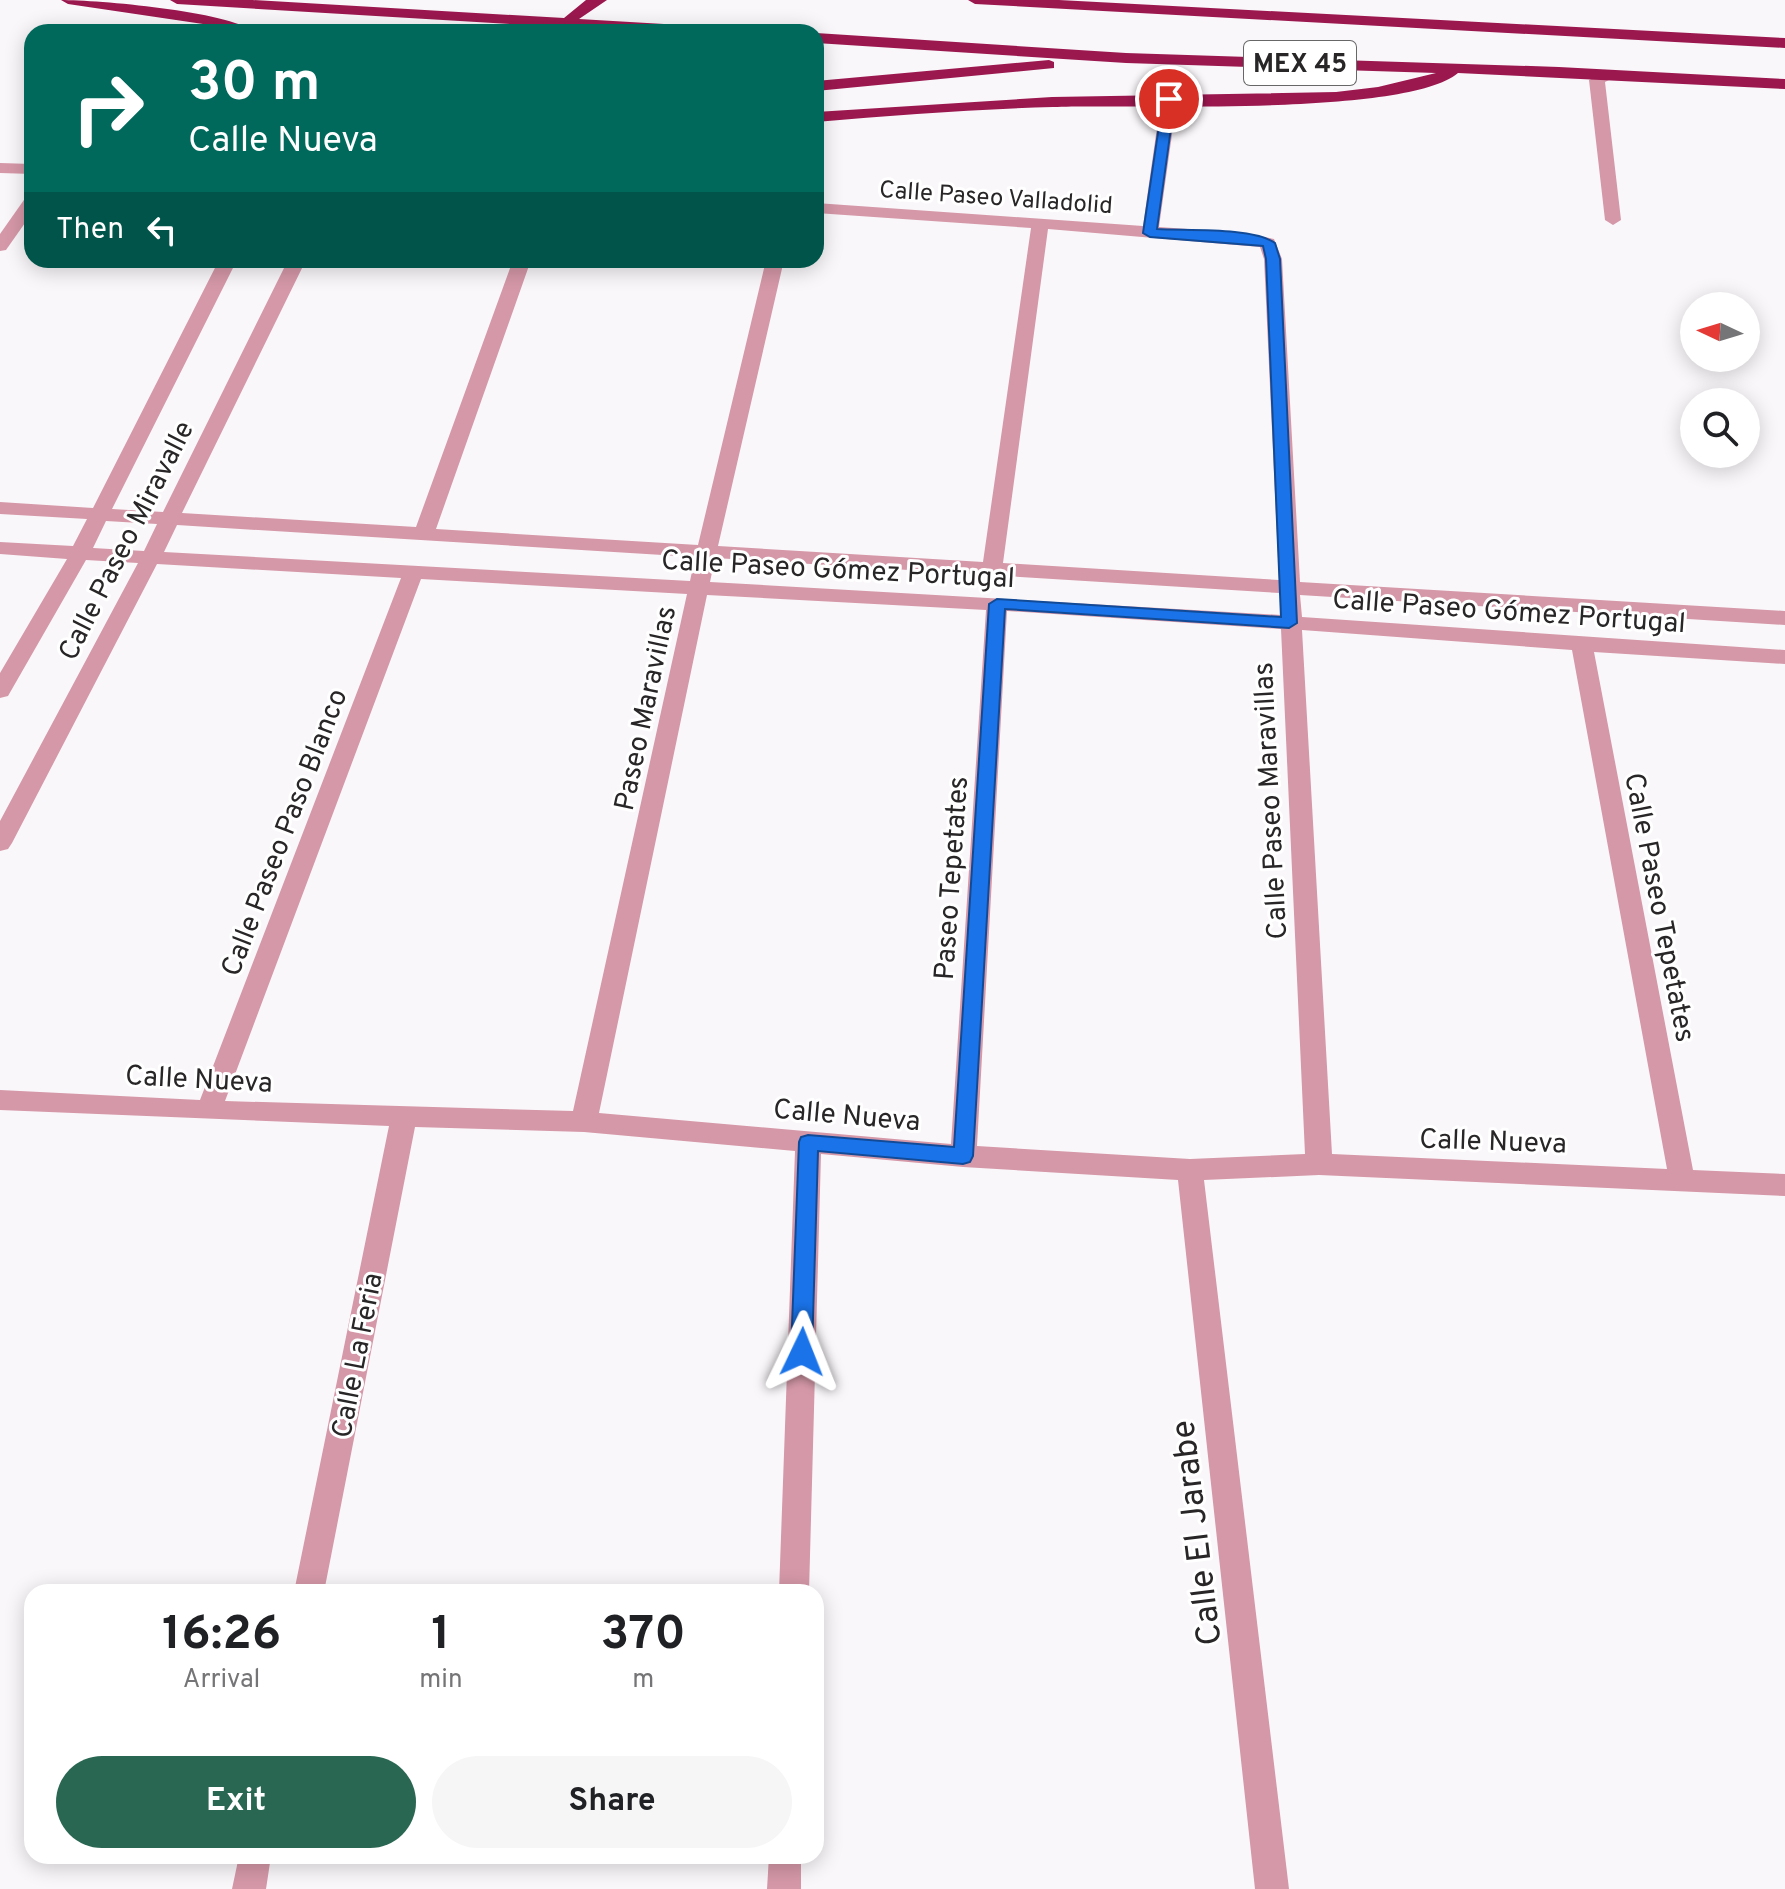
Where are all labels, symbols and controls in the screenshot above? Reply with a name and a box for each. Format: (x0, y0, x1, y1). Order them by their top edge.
road number: MEX 45 (1244, 41, 1356, 85)
text: 30 m (188, 50, 321, 120)
icon: right (56, 56, 160, 160)
pin (1135, 65, 1203, 133)
icon: arrive (1147, 77, 1191, 121)
text: Calle Nueva (188, 119, 378, 165)
street label: Calle Paseo Valladolid (878, 176, 1114, 222)
icon: left (140, 208, 184, 252)
text: Then (56, 212, 124, 249)
north arrow (1680, 292, 1760, 372)
map controls (1680, 292, 1760, 468)
button: search (1680, 388, 1760, 468)
street label: Calle Paseo Miravalle (52, 415, 204, 667)
street label: Calle Paseo Gómez Portugal (660, 544, 1016, 598)
street label: Calle Paseo Gómez Portugal (1331, 583, 1687, 643)
street label: Paseo Maravillas (608, 603, 686, 814)
street label: Calle Paseo Maravillas (1247, 661, 1297, 940)
street label: Calle Paseo Paso Blanco (214, 684, 357, 982)
street label: Calle Paseo Tepetates (1614, 770, 1702, 1045)
street label: Paseo Tepetates (928, 775, 978, 981)
street label: Calle Nueva (124, 1059, 273, 1103)
street label: Calle Nueva (772, 1093, 922, 1141)
street label: Calle Nueva (1418, 1122, 1567, 1164)
street label: Calle La Feria (325, 1270, 393, 1441)
position arrow (760, 1310, 844, 1394)
street label: Calle El Jarabe (1163, 1418, 1234, 1648)
text: 16:26 (162, 1606, 281, 1666)
text: 1 (431, 1606, 450, 1666)
text: 370 (601, 1606, 686, 1666)
text: Arrival (183, 1664, 260, 1697)
text: min (419, 1664, 463, 1697)
text: m (632, 1664, 654, 1697)
button: Exit (56, 1756, 416, 1848)
button: Share (432, 1756, 792, 1848)

